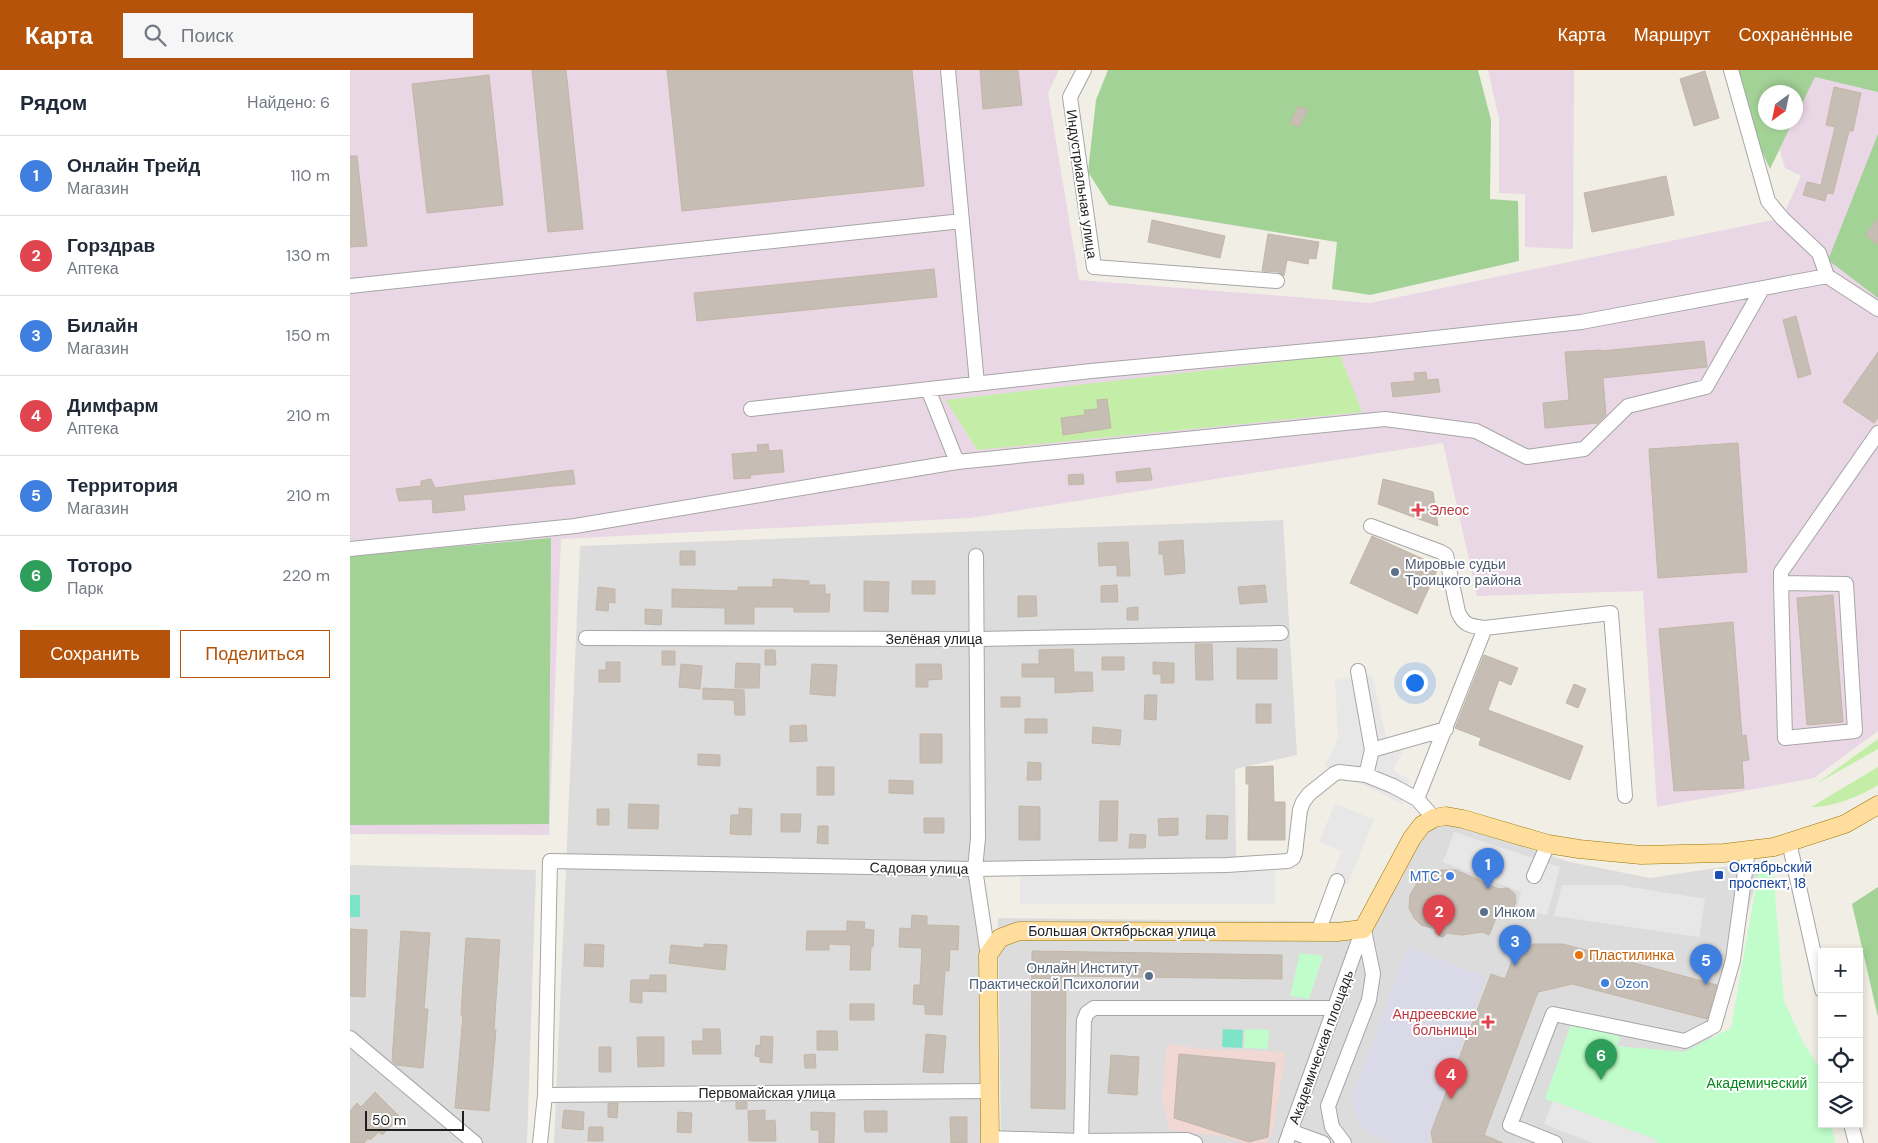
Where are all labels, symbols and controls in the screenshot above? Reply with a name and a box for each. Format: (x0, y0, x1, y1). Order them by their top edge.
search box (123, 13, 473, 58)
text: Карта (25, 20, 93, 51)
icon: search (141, 21, 169, 49)
text: Поиск (181, 23, 233, 48)
text: Карта (1558, 23, 1606, 47)
text: Маршрут (1634, 23, 1710, 47)
text: Сохранённые (1738, 23, 1853, 47)
north arrow (1758, 85, 1803, 130)
text: Рядом (20, 89, 87, 117)
text: Найдено: 6 (247, 92, 330, 113)
street label: Индустриальная улица (1063, 108, 1101, 260)
text: Онлайн Трейд (67, 153, 200, 178)
text: 1 (33, 165, 39, 186)
text: 110 m (291, 165, 330, 186)
text: Магазин (67, 178, 129, 199)
text: Горздрав (67, 233, 155, 258)
text: 2 (31, 245, 41, 266)
text: 130 m (286, 245, 330, 266)
text: Аптека (67, 258, 119, 279)
text: Билайн (67, 313, 138, 338)
text: 3 (31, 325, 41, 346)
text: 150 m (286, 325, 330, 346)
text: Магазин (67, 338, 129, 359)
text: Димфарм (67, 393, 159, 418)
text: 4 (31, 405, 41, 426)
text: 210 m (286, 405, 330, 426)
text: Аптека (67, 418, 119, 439)
text: Территория (67, 473, 178, 498)
text: 5 (31, 485, 41, 506)
text: 210 m (286, 485, 330, 506)
text: Магазин (67, 498, 129, 519)
place label: Элеос (1429, 501, 1469, 519)
marker: Элеос (1411, 503, 1425, 517)
text: Тоторо (67, 553, 132, 578)
place label: Мировые судьи Троицкого района (1405, 555, 1521, 589)
text: 6 (31, 565, 41, 586)
text: 220 m (282, 565, 330, 586)
marker: Мировые судьи Троицкого района (1389, 566, 1401, 578)
text: Парк (67, 578, 103, 599)
button: Сохранить (20, 630, 170, 678)
button: Поделиться (180, 630, 330, 678)
street label: Зелёная улица (885, 630, 983, 648)
your location (1402, 670, 1428, 696)
pin: 1 (1472, 848, 1504, 889)
street label: Садовая улица (869, 858, 969, 878)
place label: Октябрьский проспект, 18 (1729, 858, 1812, 892)
place label: МТС (1410, 867, 1440, 885)
marker: Октябрьский проспект, 18 (1713, 869, 1725, 881)
marker: МТС (1444, 870, 1456, 882)
pin: 2 (1423, 895, 1455, 936)
place label: Инком (1494, 903, 1536, 921)
marker: Инком (1478, 906, 1490, 918)
street label: Большая Октябрьская улица (1028, 922, 1216, 940)
pin: 3 (1499, 925, 1531, 966)
pin: 5 (1690, 944, 1722, 985)
place label: Пластилинка (1589, 946, 1674, 964)
map controls (1818, 948, 1863, 1128)
button: + (1818, 948, 1863, 993)
marker: Пластилинка (1573, 949, 1585, 961)
place label: Онлайн Институт Практической Психологии (969, 959, 1140, 993)
street label: Академическая площадь (1285, 967, 1357, 1127)
marker: Онлайн Институт Практической Психологии (1143, 970, 1155, 982)
place label: Ozon (1615, 974, 1649, 992)
marker: Ozon (1599, 977, 1611, 989)
button: − (1818, 993, 1863, 1038)
place label: Андреевские больницы (1392, 1005, 1477, 1039)
marker: Андреевские больницы (1481, 1015, 1495, 1029)
button: locate (1818, 1038, 1863, 1083)
pin: 6 (1585, 1039, 1617, 1080)
pin: 4 (1435, 1058, 1467, 1099)
park label: Академический (1707, 1074, 1807, 1092)
button: layers (1818, 1083, 1863, 1128)
street label: Первомайская улица (699, 1084, 836, 1102)
scale bar (365, 1108, 464, 1131)
text: 50 m (372, 1111, 406, 1129)

